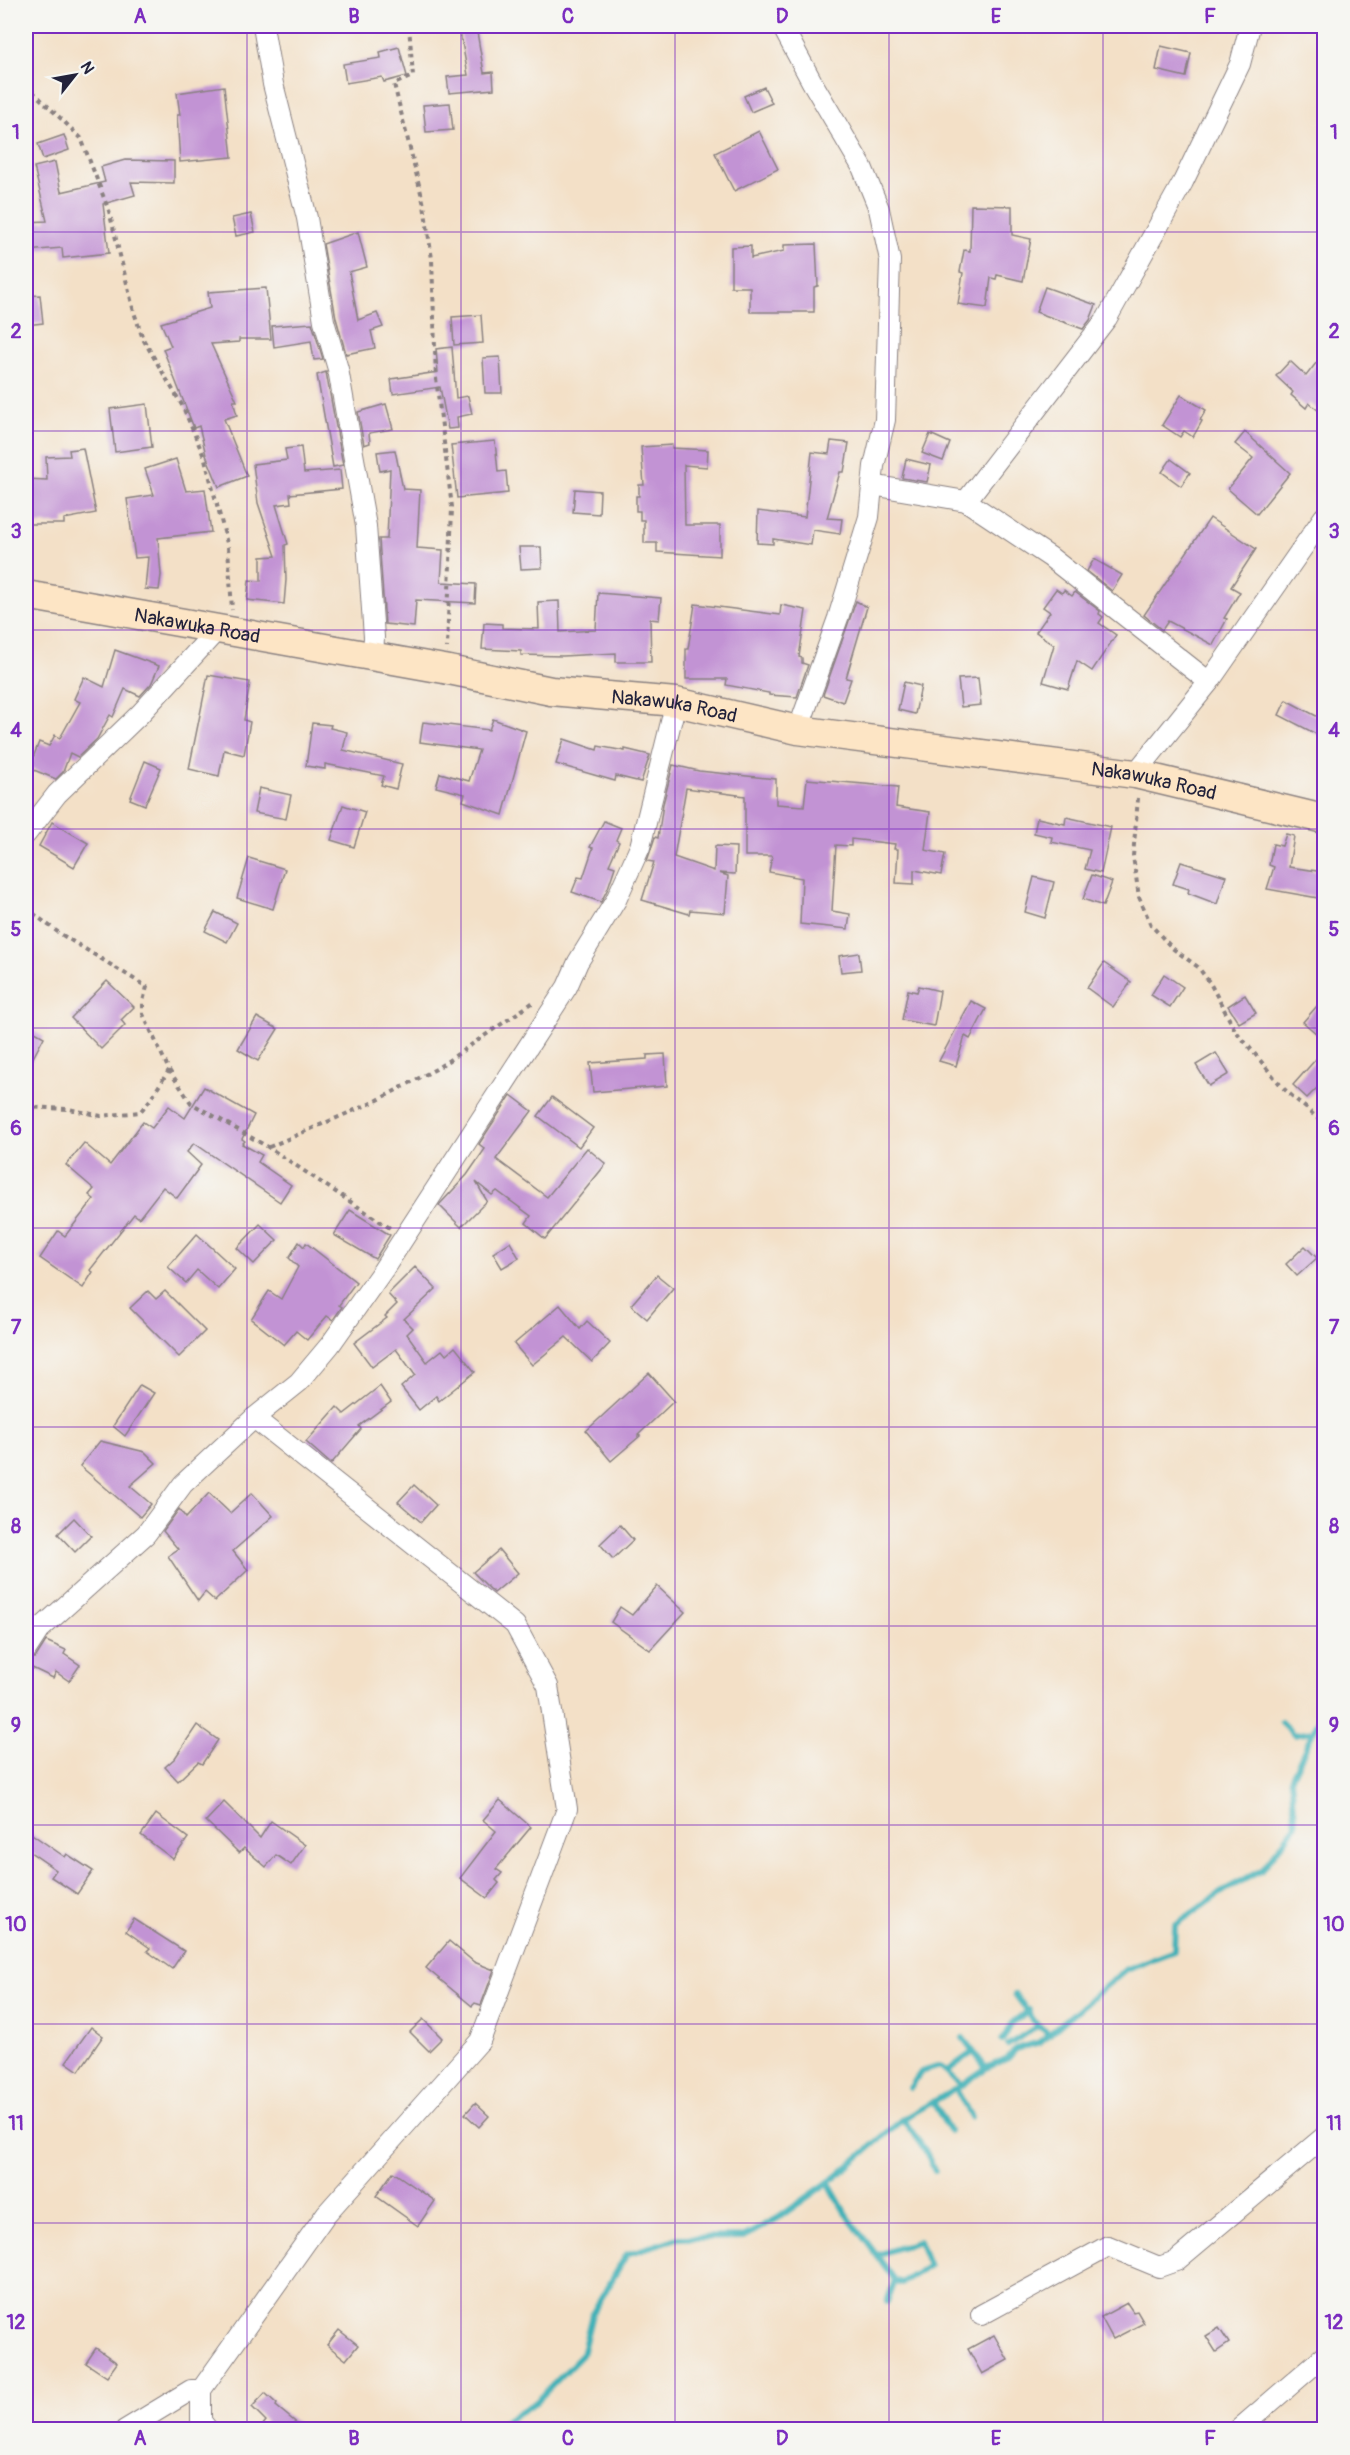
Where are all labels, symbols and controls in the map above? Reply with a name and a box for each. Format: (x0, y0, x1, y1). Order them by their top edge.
text: A (134, 4, 147, 29)
text: B (348, 4, 360, 29)
text: C (562, 4, 574, 29)
text: D (776, 4, 789, 29)
text: E (991, 4, 1002, 29)
text: F (1204, 4, 1216, 29)
north arrow (45, 45, 105, 105)
text: N (76, 58, 98, 78)
text: 1 (12, 120, 20, 145)
text: 1 (1330, 120, 1338, 145)
text: 2 (10, 319, 22, 344)
text: 2 (1328, 319, 1340, 344)
text: 3 (10, 519, 22, 544)
text: 3 (1328, 519, 1340, 544)
street label: Nakawuka Road (132, 602, 262, 649)
street label: Nakawuka Road (610, 684, 740, 729)
text: 4 (10, 718, 22, 743)
text: 4 (1328, 718, 1340, 743)
street label: Nakawuka Road (1090, 756, 1219, 806)
text: 5 (11, 917, 22, 942)
text: 5 (1329, 917, 1340, 942)
text: 6 (10, 1116, 22, 1141)
text: 6 (1328, 1116, 1340, 1141)
text: 7 (11, 1315, 22, 1340)
text: 7 (1329, 1315, 1340, 1340)
text: 8 (11, 1514, 21, 1539)
text: 8 (1329, 1514, 1339, 1539)
text: 9 (11, 1713, 21, 1738)
text: 9 (1329, 1713, 1339, 1738)
text: 10 (5, 1912, 27, 1937)
text: 10 (1323, 1912, 1345, 1937)
text: 11 (8, 2111, 24, 2136)
text: 11 (1326, 2111, 1342, 2136)
text: 12 (7, 2310, 26, 2335)
text: 12 (1325, 2310, 1344, 2335)
text: A (134, 2426, 147, 2451)
text: B (348, 2426, 360, 2451)
text: C (562, 2426, 574, 2451)
text: D (776, 2426, 789, 2451)
text: E (991, 2426, 1002, 2451)
text: F (1204, 2426, 1216, 2451)

